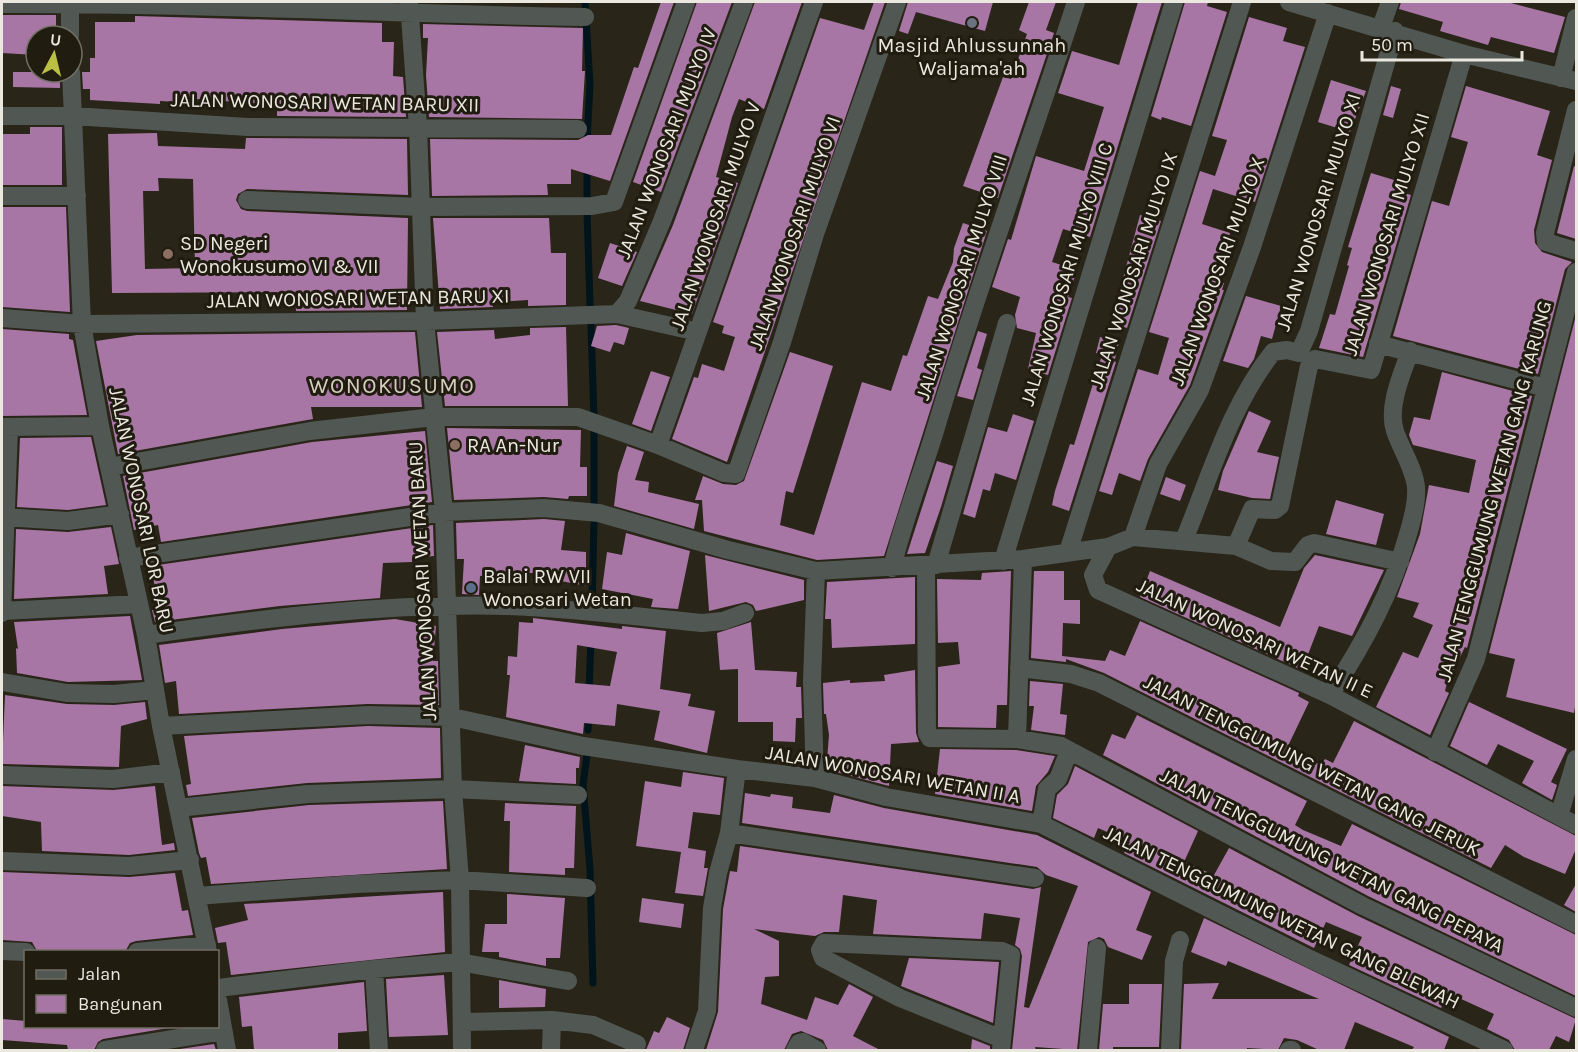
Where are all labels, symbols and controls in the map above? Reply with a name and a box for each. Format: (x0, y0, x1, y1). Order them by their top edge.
marker: Masjid Ahlussunnah Waljama'ah (965, 16, 979, 30)
north arrow (24, 24, 84, 84)
street label: JALAN WONOSARI MULYO IV (612, 24, 721, 262)
scale bar (1362, 24, 1522, 62)
text: U (49, 30, 62, 50)
place label: Masjid Ahlussunnah Waljama'ah (878, 34, 1066, 80)
text: 50 m (1371, 34, 1413, 56)
street label: JALAN WONOSARI WETAN BARU XII (170, 88, 479, 117)
street label: JALAN WONOSARI MULYO XI (1271, 91, 1366, 334)
street label: JALAN WONOSARI MULYO V (666, 99, 765, 333)
street label: JALAN WONOSARI MULYO XII (1339, 110, 1434, 358)
street label: JALAN WONOSARI MULYO VI (744, 113, 845, 353)
street label: JALAN WONOSARI MULYO VIII C (1015, 140, 1117, 408)
street label: JALAN WONOSARI MULYO IX (1084, 149, 1183, 391)
street label: JALAN WONOSARI MULYO VIII (911, 152, 1012, 403)
street label: JALAN WONOSARI MULYO X (1165, 154, 1270, 389)
place label: SD Negeri Wonokusumo VI & VII (180, 232, 379, 278)
marker: SD Negeri Wonokusumo VI & VII (161, 247, 175, 261)
street label: JALAN WONOSARI WETAN BARU XI (206, 284, 510, 313)
street label: JALAN TENGGUMUNG WETAN GANG KARUNG (1432, 298, 1556, 684)
district label: WONOKUSUMO (309, 373, 475, 399)
street label: JALAN WONOSARI LOR BARU (104, 385, 179, 635)
place label: RA An-Nur (467, 434, 560, 457)
marker: RA An-Nur (448, 438, 462, 452)
street label: JALAN WONOSARI WETAN BARU (404, 441, 441, 721)
place label: Balai RW VII Wonosari Wetan (483, 565, 632, 611)
street label: JALAN WONOSARI WETAN II E (1133, 574, 1376, 703)
marker: Balai RW VII Wonosari Wetan (464, 581, 478, 595)
street label: JALAN TENGGUMUNG WETAN GANG JERUK (1140, 670, 1484, 861)
street label: JALAN WONOSARI WETAN II A (764, 741, 1022, 808)
street label: JALAN TENGGUMUNG WETAN GANG PEPAYA (1156, 763, 1507, 958)
street label: JALAN TENGGUMUNG WETAN GANG BLEWAH (1100, 821, 1463, 1014)
legend (24, 950, 219, 1028)
text: Jalan (78, 963, 121, 985)
text: Bangunan (78, 993, 163, 1015)

